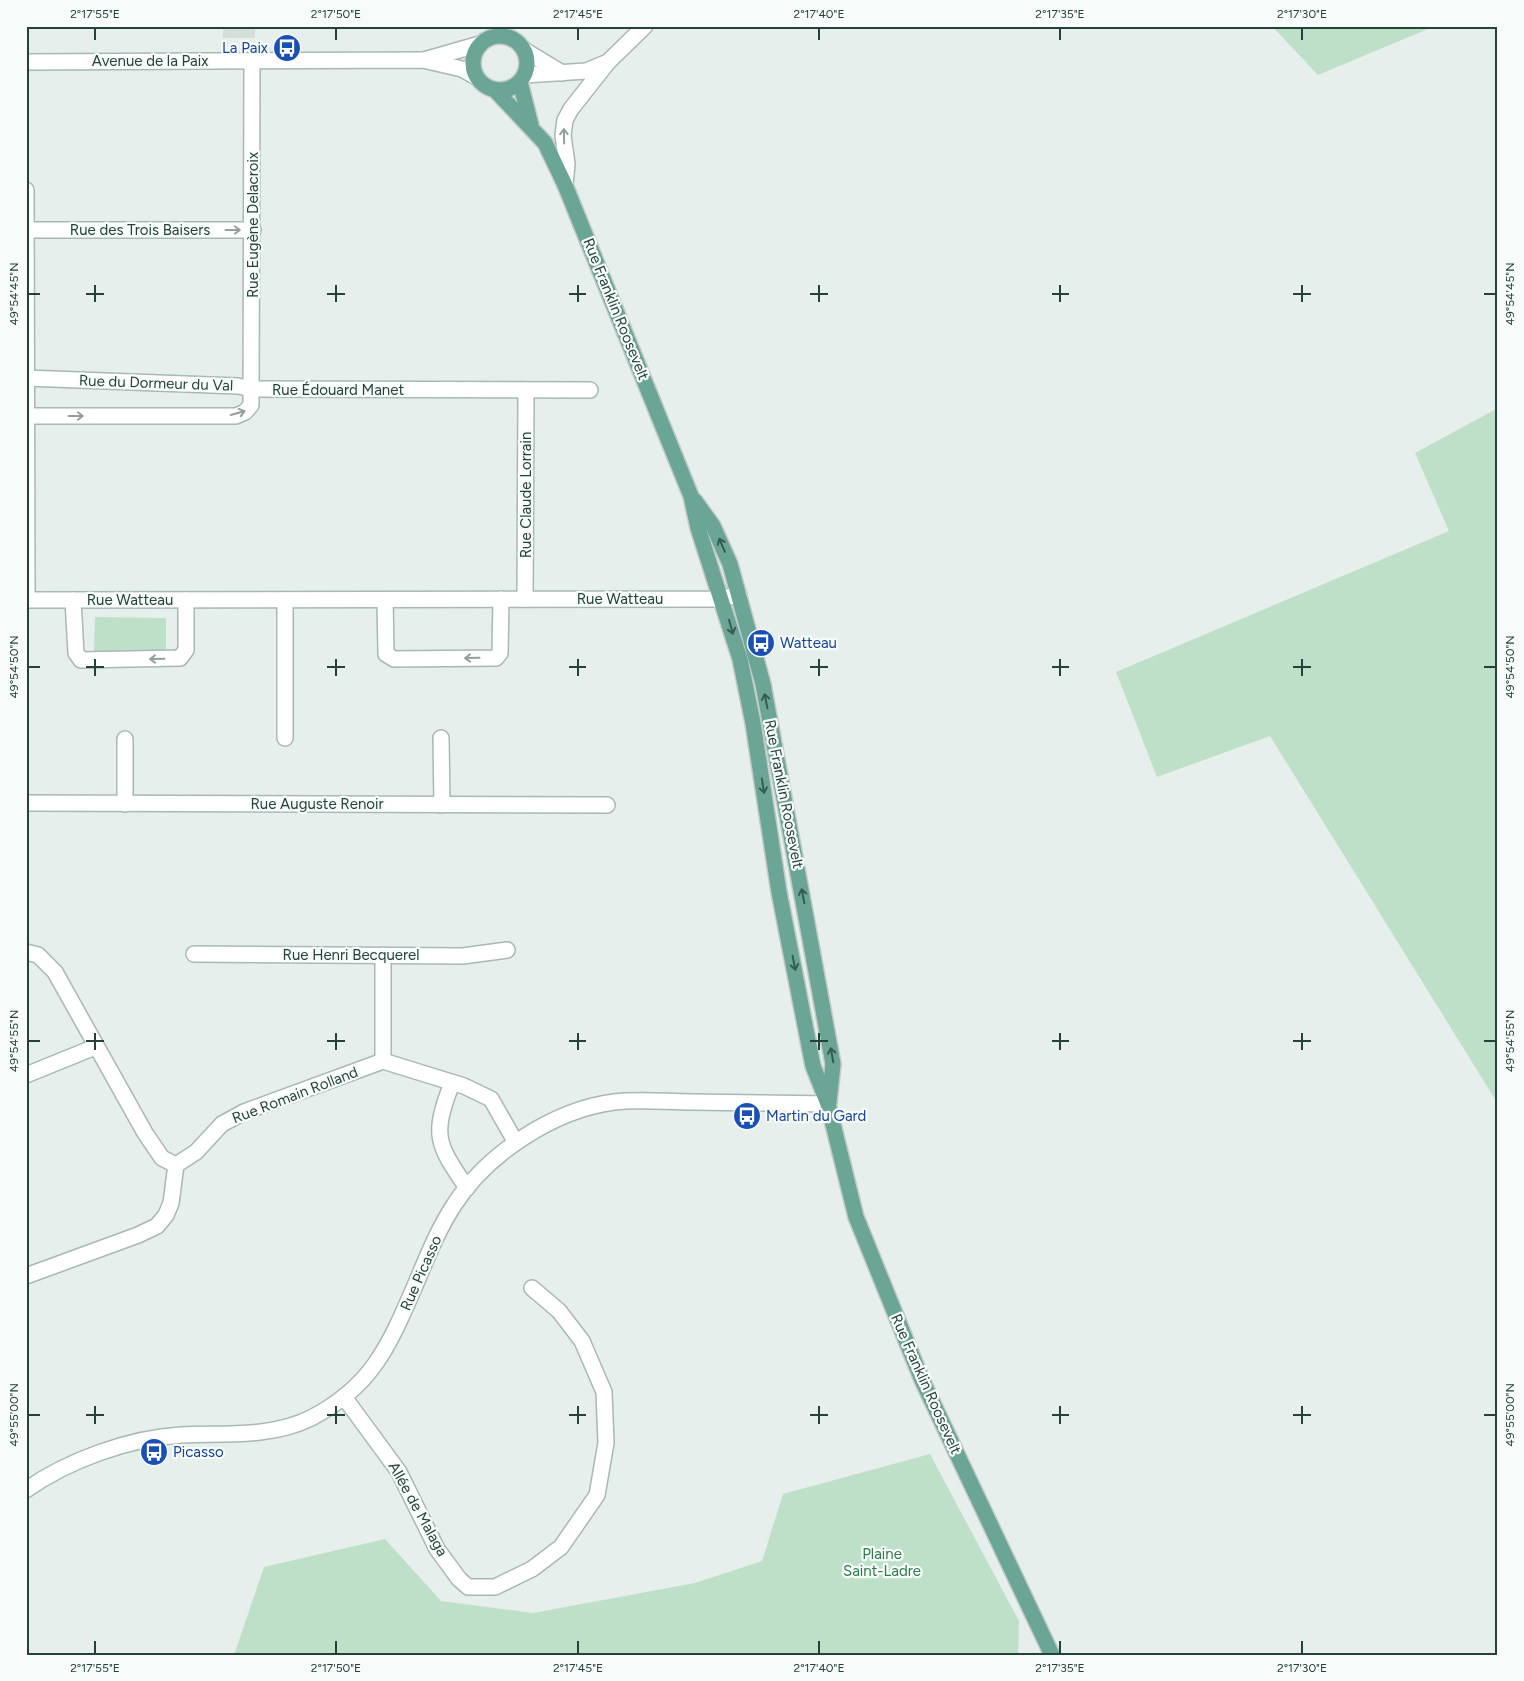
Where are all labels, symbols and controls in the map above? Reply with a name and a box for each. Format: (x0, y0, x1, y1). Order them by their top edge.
text: 2°17'55"E (70, 7, 120, 21)
text: 2°17'50"E (311, 7, 361, 21)
text: 2°17'45"E (553, 7, 603, 21)
text: 2°17'40"E (793, 7, 845, 21)
text: 2°17'35"E (1035, 7, 1085, 21)
text: 2°17'30"E (1277, 7, 1327, 21)
bus stop icon: La Paix (272, 33, 302, 63)
place label: La Paix (222, 39, 268, 57)
street label: Avenue de la Paix (92, 52, 208, 70)
one-way arrow (559, 129, 569, 145)
street label: Rue Eugène Delacroix (244, 152, 262, 298)
street label: Rue des Trois Baisers (70, 221, 210, 239)
one-way arrow (224, 225, 240, 235)
street label: Rue Franklin Roosevelt (579, 235, 653, 383)
text: 49°54'45"N (7, 263, 21, 325)
text: 49°54'45"N (1503, 263, 1517, 325)
street label: Rue du Dormeur du Val (79, 371, 233, 395)
street label: Rue Édouard Manet (272, 381, 404, 399)
one-way arrow (229, 408, 245, 418)
one-way arrow (67, 411, 83, 421)
street label: Rue Claude Lorrain (517, 432, 535, 558)
one-way arrow (717, 538, 726, 553)
street label: Rue Watteau (577, 590, 663, 608)
street label: Rue Watteau (87, 591, 173, 609)
one-way arrow (727, 618, 737, 634)
bus stop icon: Watteau (746, 628, 776, 658)
place label: Watteau (780, 634, 837, 652)
text: 49°54'50"N (7, 635, 21, 699)
text: 49°54'50"N (1503, 635, 1517, 699)
one-way arrow (464, 653, 480, 663)
one-way arrow (149, 654, 165, 663)
one-way arrow (761, 694, 771, 710)
street label: Rue Franklin Roosevelt (761, 718, 807, 870)
one-way arrow (758, 777, 768, 793)
street label: Rue Auguste Renoir (250, 795, 384, 813)
one-way arrow (798, 888, 807, 904)
street label: Rue Henri Becquerel (283, 946, 420, 964)
one-way arrow (790, 955, 799, 971)
text: 49°54'55"N (7, 1010, 21, 1072)
text: 49°54'55"N (1503, 1010, 1517, 1072)
one-way arrow (826, 1048, 836, 1064)
street label: Rue Romain Rolland (230, 1063, 360, 1127)
bus stop icon: Martin du Gard (732, 1101, 762, 1131)
place label: Martin du Gard (766, 1107, 866, 1125)
street label: Rue Picasso (396, 1232, 446, 1313)
street label: Rue Franklin Roosevelt (887, 1311, 965, 1457)
text: 49°55'00"N (7, 1383, 21, 1447)
text: 49°55'00"N (1503, 1383, 1517, 1447)
bus stop icon: Picasso (139, 1437, 169, 1467)
place label: Picasso (173, 1443, 224, 1461)
street label: Allée de Malaga (385, 1459, 451, 1559)
park label: Plaine Saint-Ladre (843, 1545, 921, 1580)
text: 2°17'55"E (70, 1661, 120, 1675)
text: 2°17'50"E (311, 1661, 361, 1675)
text: 2°17'45"E (553, 1661, 603, 1675)
text: 2°17'40"E (793, 1661, 845, 1675)
text: 2°17'35"E (1035, 1661, 1085, 1675)
text: 2°17'30"E (1277, 1661, 1327, 1675)

